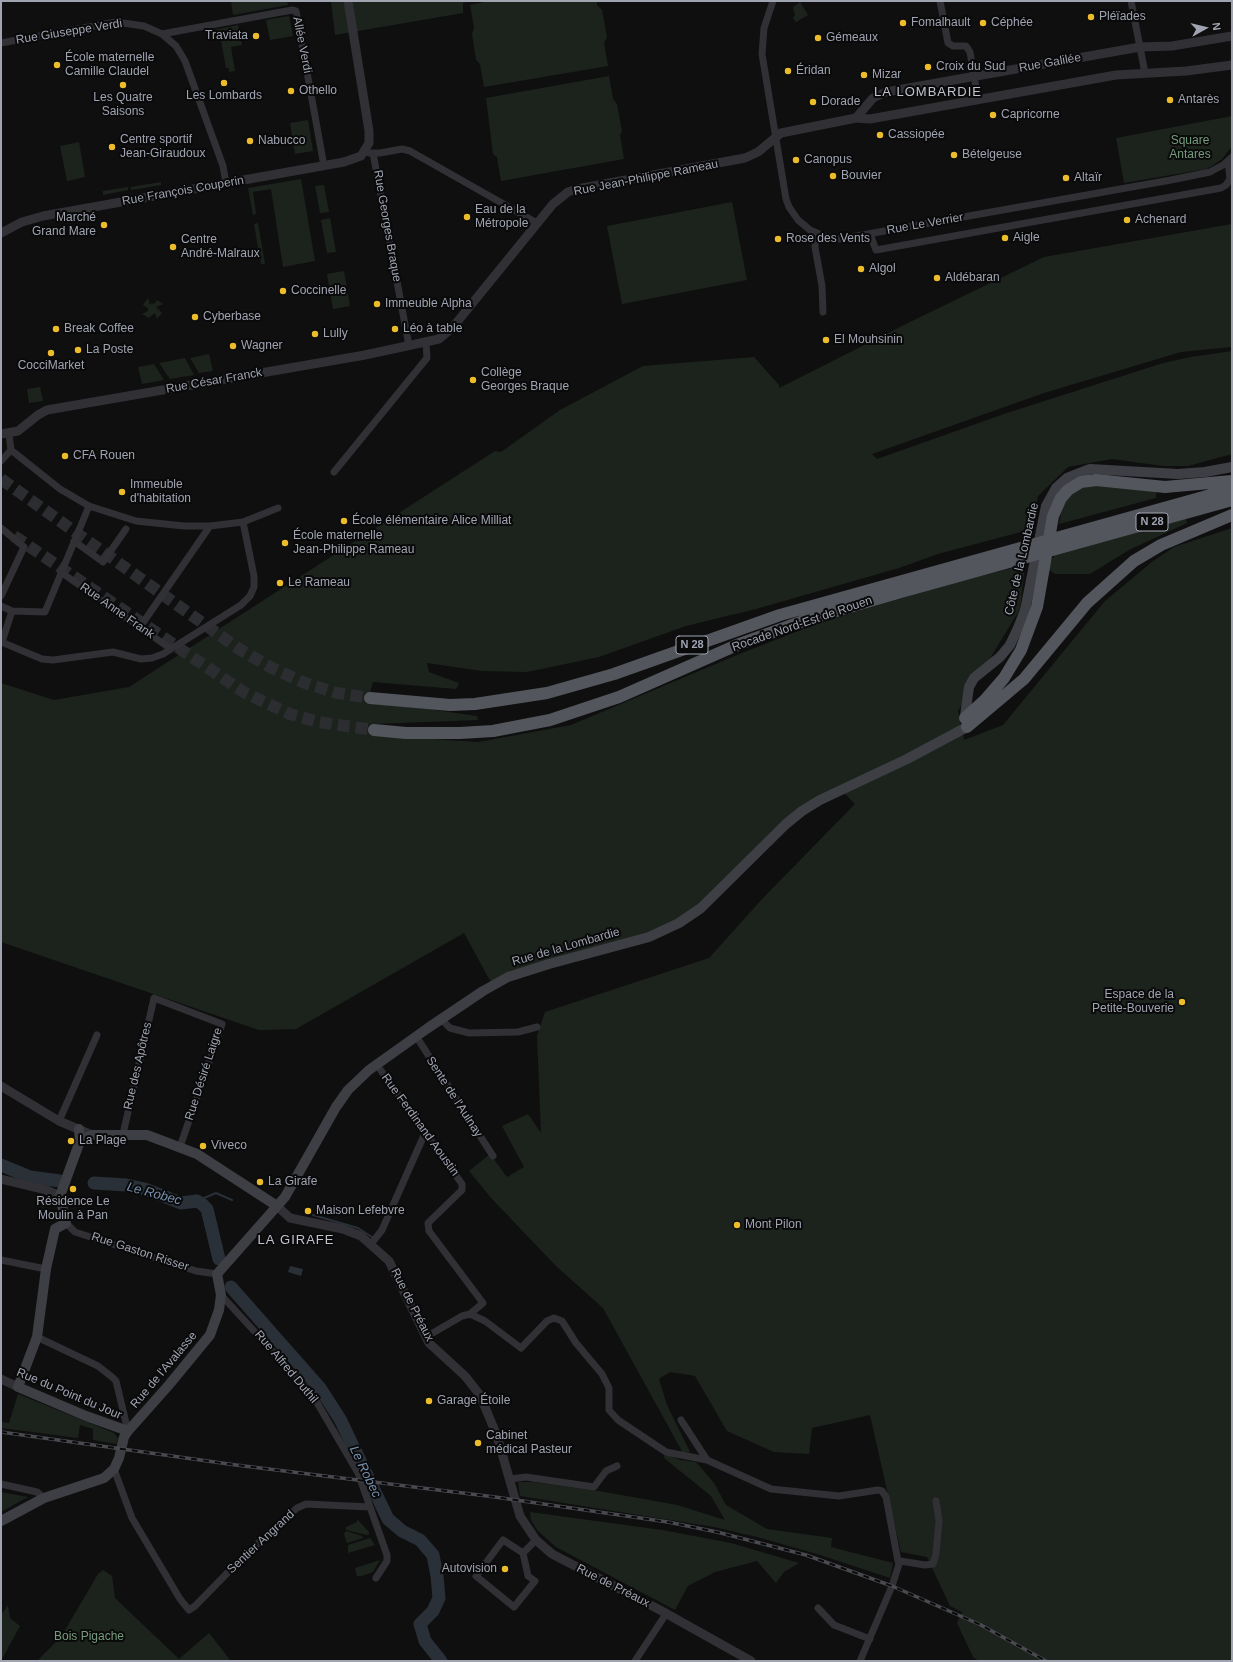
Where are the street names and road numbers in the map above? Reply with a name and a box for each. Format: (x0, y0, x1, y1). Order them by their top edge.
street label: Allée Verdi (289, 15, 315, 75)
street label: Rue Giuseppe Verdi (15, 16, 123, 48)
street label: Rue Galilée (1018, 50, 1082, 76)
street label: Rue Jean-Philippe Rameau (573, 157, 719, 199)
street label: Rue Georges Braque (370, 169, 404, 283)
street label: Rue François Couperin (121, 173, 245, 209)
street label: Rue Le Verrier (886, 210, 964, 238)
street label: Rue César Franck (165, 365, 263, 397)
street label: Côte de la Lombardie (1002, 501, 1042, 617)
road number: N 28 (1136, 513, 1168, 531)
street label: Rue Anne Frank (77, 580, 157, 642)
street label: Rocade Nord-Est de Rouen (730, 593, 874, 655)
road number: N 28 (676, 636, 708, 654)
street label: Rue de la Lombardie (510, 925, 622, 969)
street label: Rue des Apôtres (121, 1021, 155, 1111)
street label: Rue Désiré Laigre (182, 1026, 226, 1122)
street label: Sente de l'Aulnay (423, 1054, 485, 1140)
street label: Rue Ferdinand Aoustin (378, 1071, 462, 1179)
street label: Rue Gaston Risser (90, 1229, 190, 1275)
street label: Rue de Préaux (387, 1266, 437, 1344)
street label: Rue Alfred Duthil (251, 1328, 321, 1406)
street label: Rue de l'Avalasse (128, 1329, 200, 1411)
street label: Rue du Point du Jour (14, 1365, 124, 1423)
street label: Sentier Angrand (224, 1507, 298, 1577)
street label: Rue de Préaux (574, 1561, 652, 1611)

